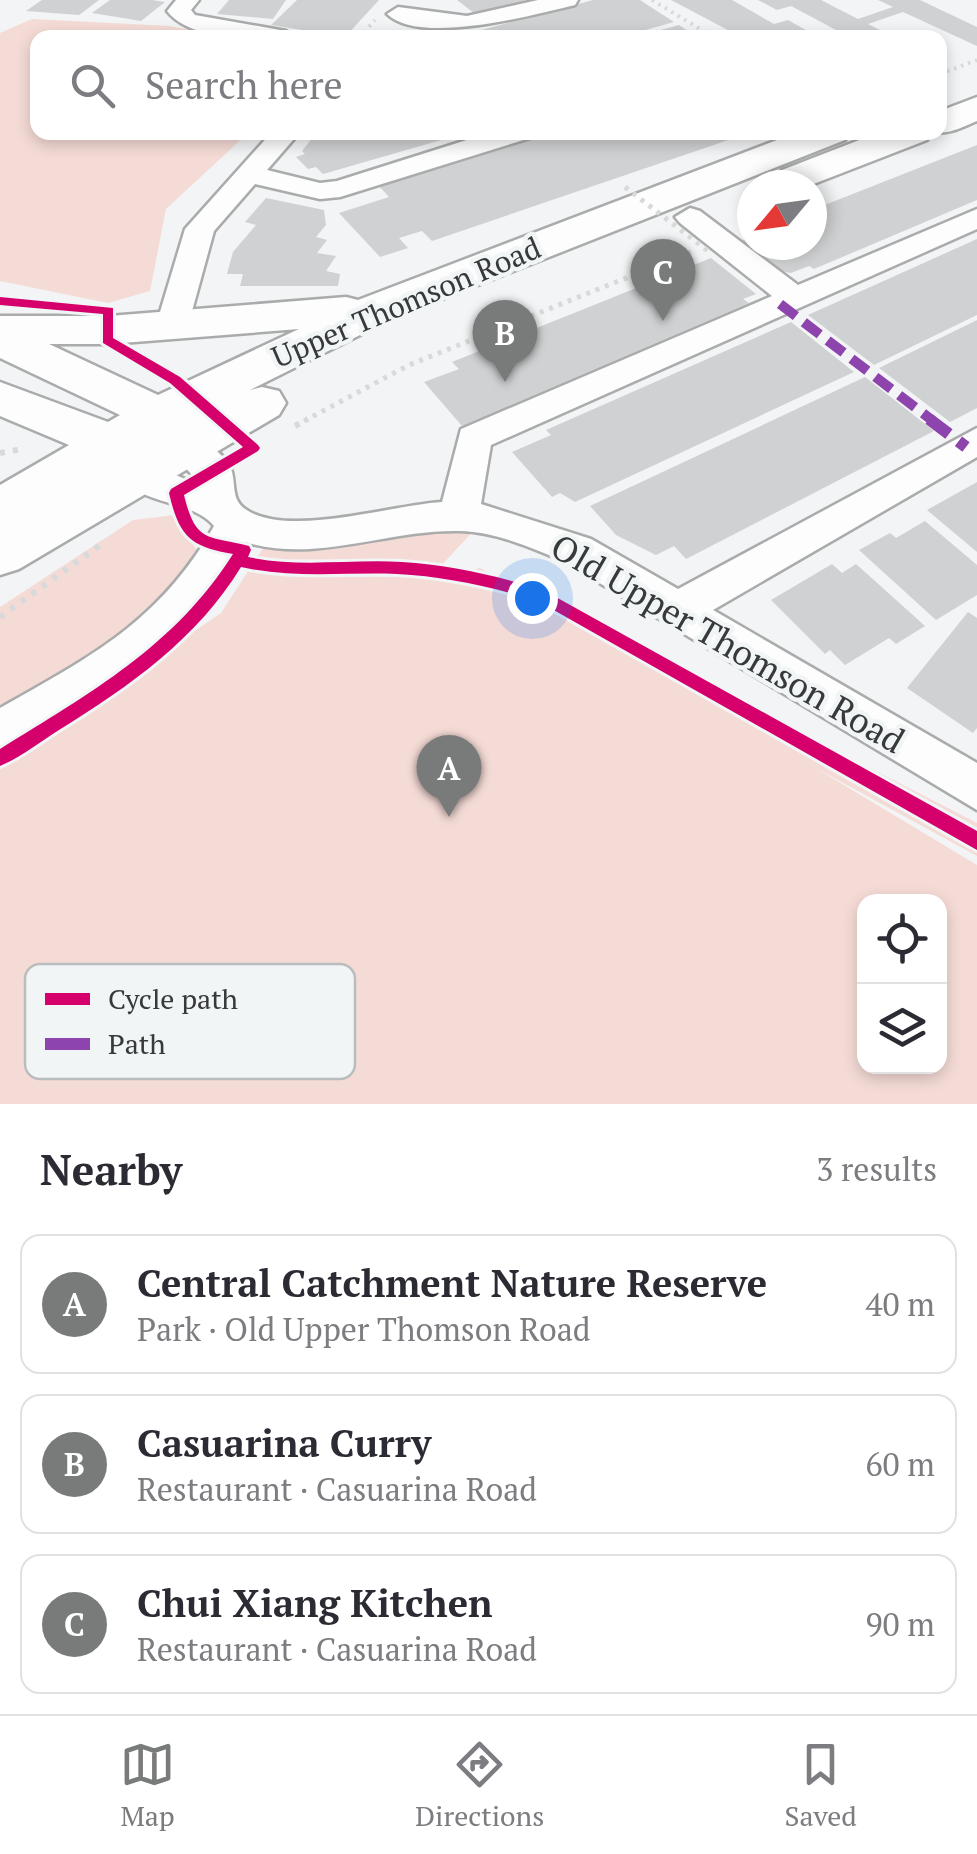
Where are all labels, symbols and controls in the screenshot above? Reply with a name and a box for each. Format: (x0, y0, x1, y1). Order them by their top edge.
search box (30, 30, 947, 140)
icon: search (65, 58, 120, 113)
text: Search here (145, 60, 343, 110)
north arrow (737, 170, 827, 260)
street label: Upper Thomson Road (265, 227, 547, 377)
pin: C (630, 238, 696, 321)
pin: B (472, 300, 538, 382)
street label: Old Upper Thomson Road (543, 523, 913, 763)
your location (507, 573, 558, 624)
pin: A (416, 734, 482, 817)
map controls (857, 894, 947, 1074)
button: locate (857, 894, 947, 984)
legend (25, 964, 355, 1079)
text: Cycle path (108, 980, 238, 1017)
button: layers (857, 984, 947, 1074)
text: Path (108, 1025, 166, 1062)
text: Nearby (40, 1141, 182, 1197)
text: 3 results (816, 1148, 937, 1190)
text: Central Catchment Nature Reserve (137, 1258, 767, 1308)
text: A (63, 1283, 86, 1325)
text: 40 m (865, 1283, 935, 1325)
text: Park · Old Upper Thomson Road (137, 1308, 591, 1350)
text: Casuarina Curry (137, 1418, 431, 1468)
text: B (64, 1443, 85, 1485)
text: 60 m (865, 1443, 935, 1485)
text: Restaurant · Casuarina Road (137, 1468, 537, 1510)
text: Chui Xiang Kitchen (137, 1578, 493, 1628)
text: C (64, 1603, 85, 1645)
text: 90 m (865, 1603, 935, 1645)
text: Restaurant · Casuarina Road (137, 1628, 537, 1670)
tab: Map (120, 1737, 175, 1834)
tab: Directions (415, 1737, 544, 1834)
tab: Saved (784, 1737, 857, 1834)

